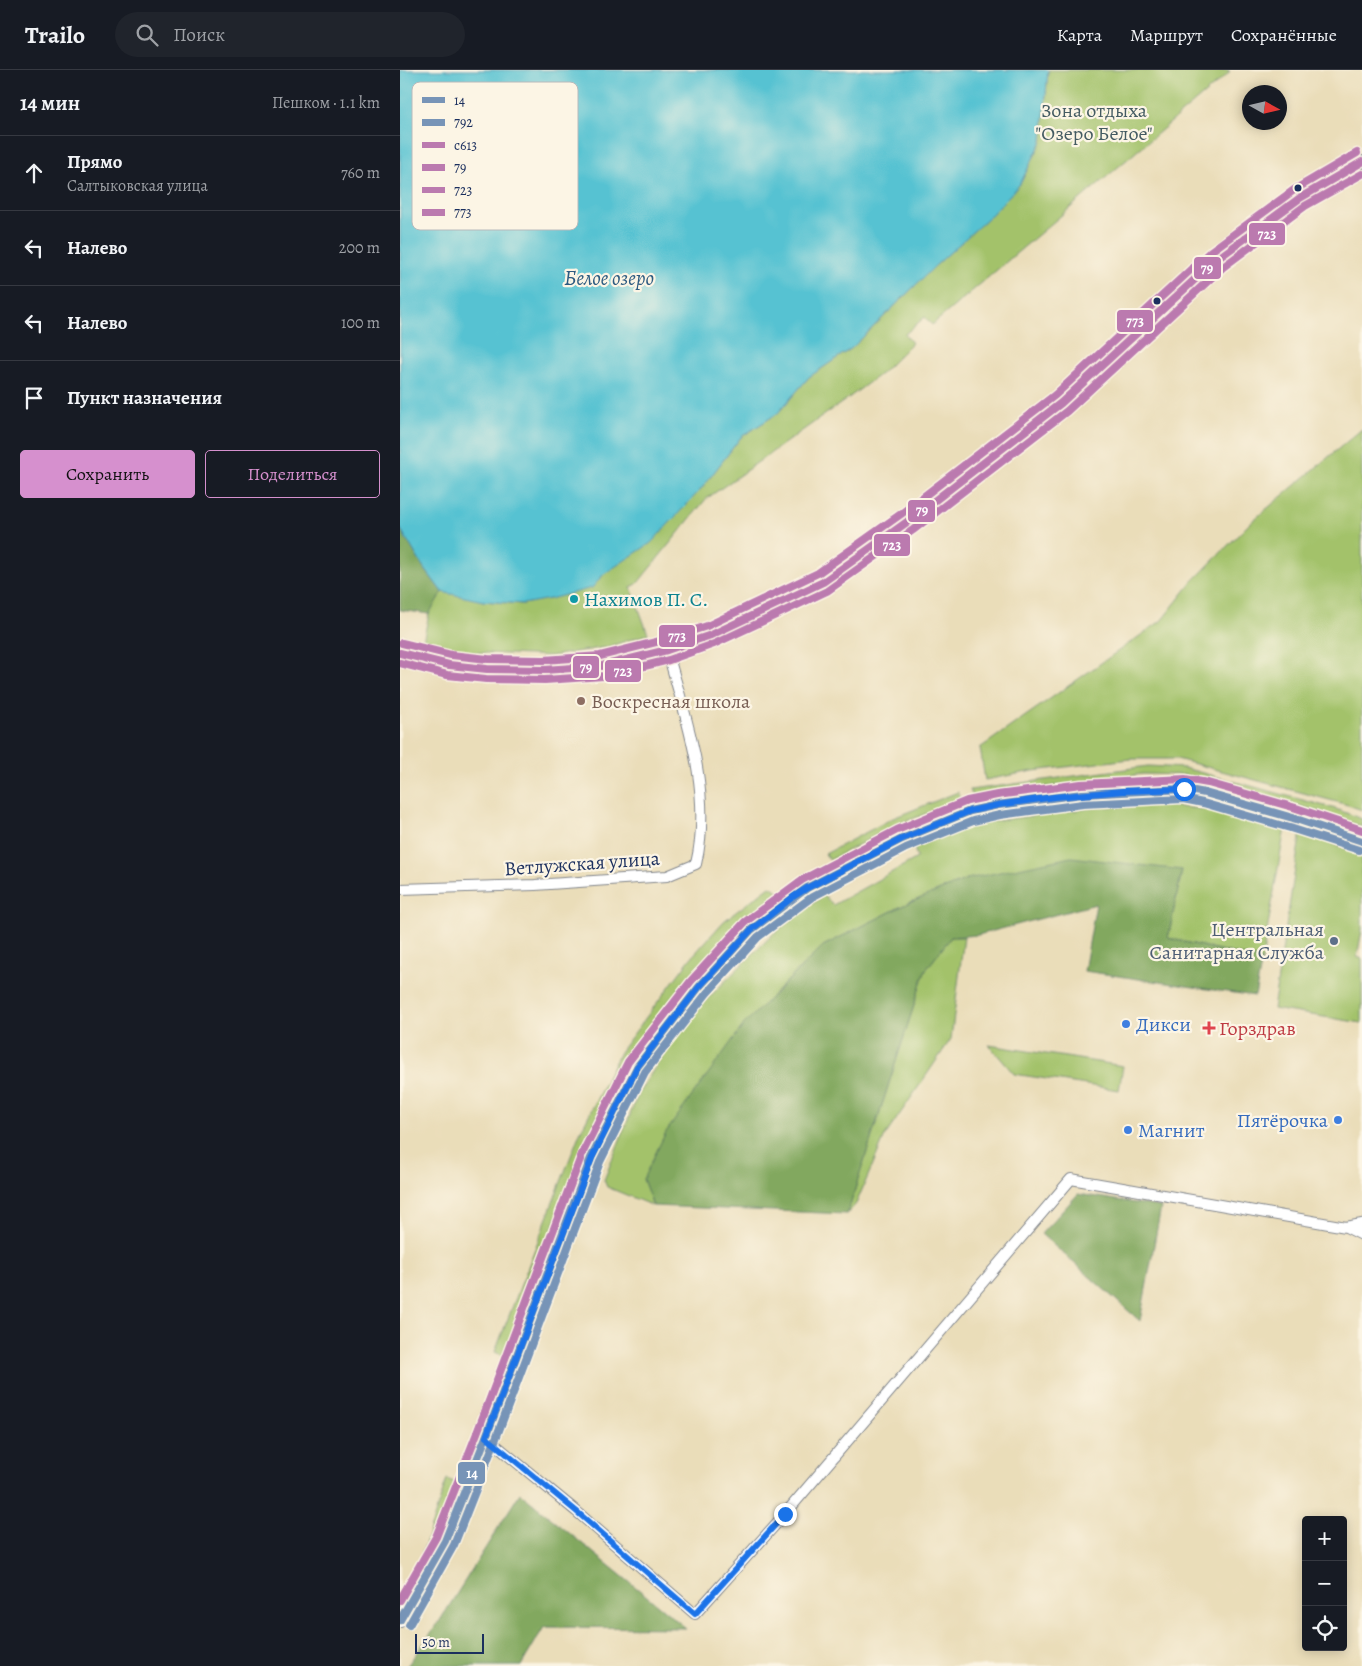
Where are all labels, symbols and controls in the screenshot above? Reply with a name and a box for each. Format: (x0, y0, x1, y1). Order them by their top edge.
search box (115, 12, 465, 57)
text: Trailo (25, 19, 85, 51)
icon: search (133, 21, 161, 49)
text: Поиск (173, 22, 225, 48)
text: Карта (1057, 23, 1102, 47)
text: Маршрут (1130, 23, 1203, 47)
text: Сохранённые (1231, 23, 1337, 47)
legend (412, 82, 578, 230)
north arrow (1242, 85, 1287, 130)
text: 14 мин (20, 89, 80, 117)
text: 14 (454, 91, 465, 110)
text: Пешком · 1.1 km (272, 92, 380, 114)
park label: Зона отдыха "Озеро Белое" (1035, 97, 1153, 147)
text: 792 (454, 113, 473, 132)
text: с613 (454, 136, 477, 155)
text: Прямо (67, 149, 122, 175)
text: 79 (454, 158, 466, 177)
icon: ahead (20, 159, 48, 187)
text: 760 m (341, 162, 380, 184)
text: Салтыковская улица (67, 175, 208, 197)
text: 723 (454, 181, 473, 200)
unlabelled marker (1293, 183, 1303, 193)
text: 773 (454, 203, 472, 222)
line badge: 723 (1248, 222, 1286, 246)
text: 723 (1258, 225, 1276, 244)
icon: left (20, 234, 48, 262)
text: Налево (67, 235, 127, 261)
text: 200 m (339, 237, 380, 259)
line badge: 79 (1193, 256, 1222, 280)
text: 79 (1201, 259, 1214, 278)
water label: Белое озеро (564, 264, 654, 292)
unlabelled marker (1152, 296, 1162, 306)
icon: left (20, 309, 48, 337)
line badge: 773 (1116, 309, 1154, 333)
text: Налево (67, 310, 127, 336)
text: 100 m (341, 312, 380, 334)
text: 773 (1126, 312, 1144, 331)
icon: arrive (20, 384, 48, 412)
text: Пункт назначения (67, 385, 222, 411)
button: Сохранить (20, 450, 195, 498)
button: Поделиться (205, 450, 380, 498)
line badge: 79 (907, 499, 936, 523)
text: 79 (916, 501, 929, 520)
line badge: 723 (873, 533, 911, 557)
text: 723 (883, 536, 901, 555)
place label: Нахимов П. С. (584, 586, 708, 613)
marker: Нахимов П. С. (568, 593, 580, 605)
line badge: 773 (658, 624, 696, 648)
text: 773 (668, 627, 686, 646)
line badge: 79 (572, 655, 600, 679)
text: 79 (580, 658, 593, 677)
line badge: 723 (604, 659, 642, 683)
text: 723 (614, 662, 632, 681)
place label: Воскресная школа (591, 688, 751, 715)
marker: Воскресная школа (575, 695, 587, 707)
route start (1173, 778, 1196, 801)
street label: Ветлужская улица (503, 845, 662, 882)
place label: Центральная Санитарная Служба (1150, 916, 1325, 966)
marker: Центральная Санитарная Служба (1328, 935, 1340, 947)
place label: Дикси (1136, 1011, 1191, 1038)
place label: Горздрав (1219, 1015, 1296, 1042)
marker: Дикси (1120, 1018, 1132, 1030)
marker: Горздрав (1203, 1022, 1215, 1034)
place label: Пятёрочка (1237, 1107, 1329, 1134)
marker: Пятёрочка (1332, 1114, 1344, 1126)
place label: Магнит (1138, 1117, 1205, 1144)
marker: Магнит (1122, 1124, 1134, 1136)
line badge: 14 (457, 1461, 486, 1485)
text: 14 (466, 1464, 478, 1483)
route end (774, 1503, 797, 1526)
map controls (1302, 1516, 1347, 1651)
button: + (1302, 1516, 1347, 1561)
button: − (1302, 1561, 1347, 1606)
button: locate (1302, 1606, 1347, 1651)
scale bar (415, 1631, 484, 1654)
text: 50 m (422, 1633, 450, 1652)

